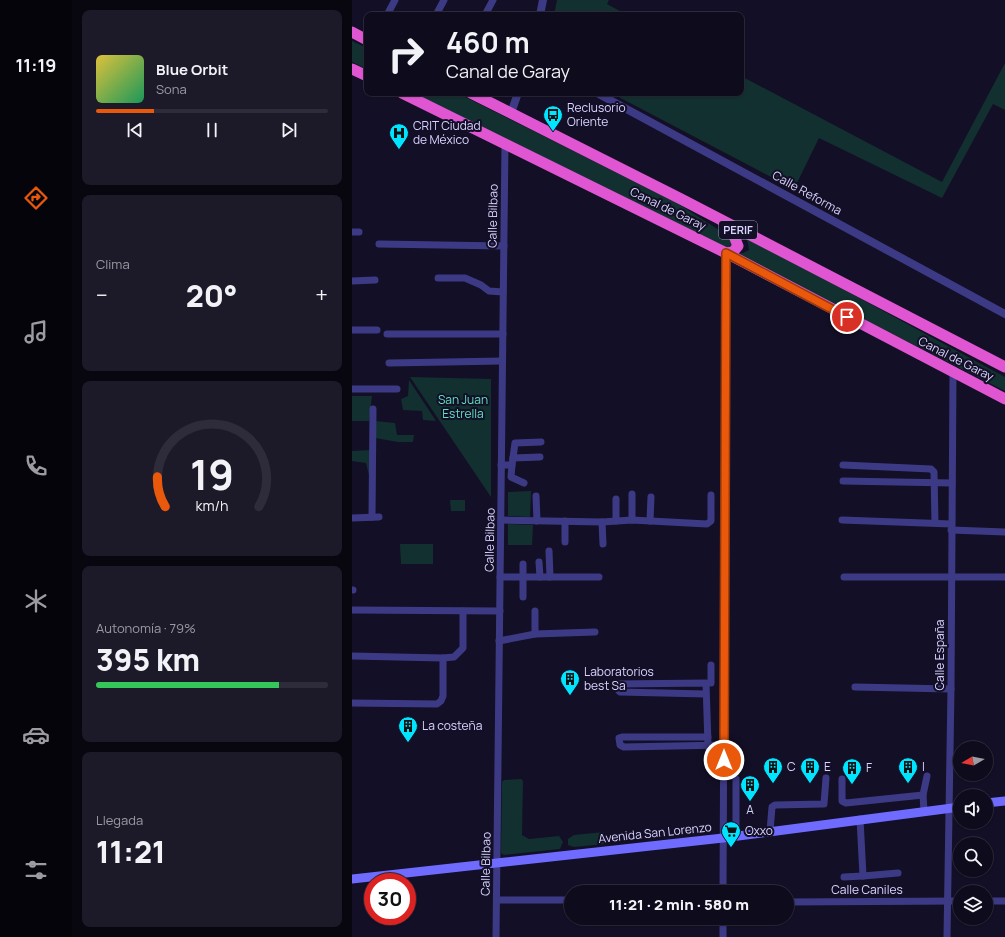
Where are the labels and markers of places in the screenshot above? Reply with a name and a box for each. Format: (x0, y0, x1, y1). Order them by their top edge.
place label: Reclusorio Oriente (567, 99, 626, 130)
bus stop icon: Reclusorio Oriente (542, 104, 564, 132)
place label: CRIT Ciudad de México (413, 117, 481, 148)
hospital icon: CRIT Ciudad de México (388, 122, 410, 150)
pin (830, 300, 864, 334)
place label: Laboratorios best Sa (584, 663, 654, 694)
building icon: Laboratorios best Sa (559, 668, 581, 696)
building icon: La costeña (397, 715, 419, 743)
place label: La costeña (422, 717, 482, 734)
building icon: C (762, 756, 784, 784)
building icon: E (799, 756, 821, 784)
building icon: I (897, 756, 919, 784)
building icon: F (841, 757, 863, 785)
place label: C (787, 758, 796, 775)
place label: E (824, 758, 831, 775)
place label: I (922, 758, 925, 775)
place label: F (866, 759, 872, 776)
building icon: A (739, 774, 761, 802)
place label: A (746, 801, 754, 818)
supermarket icon: Oxxo (720, 820, 742, 848)
place label: Oxxo (745, 822, 773, 839)

